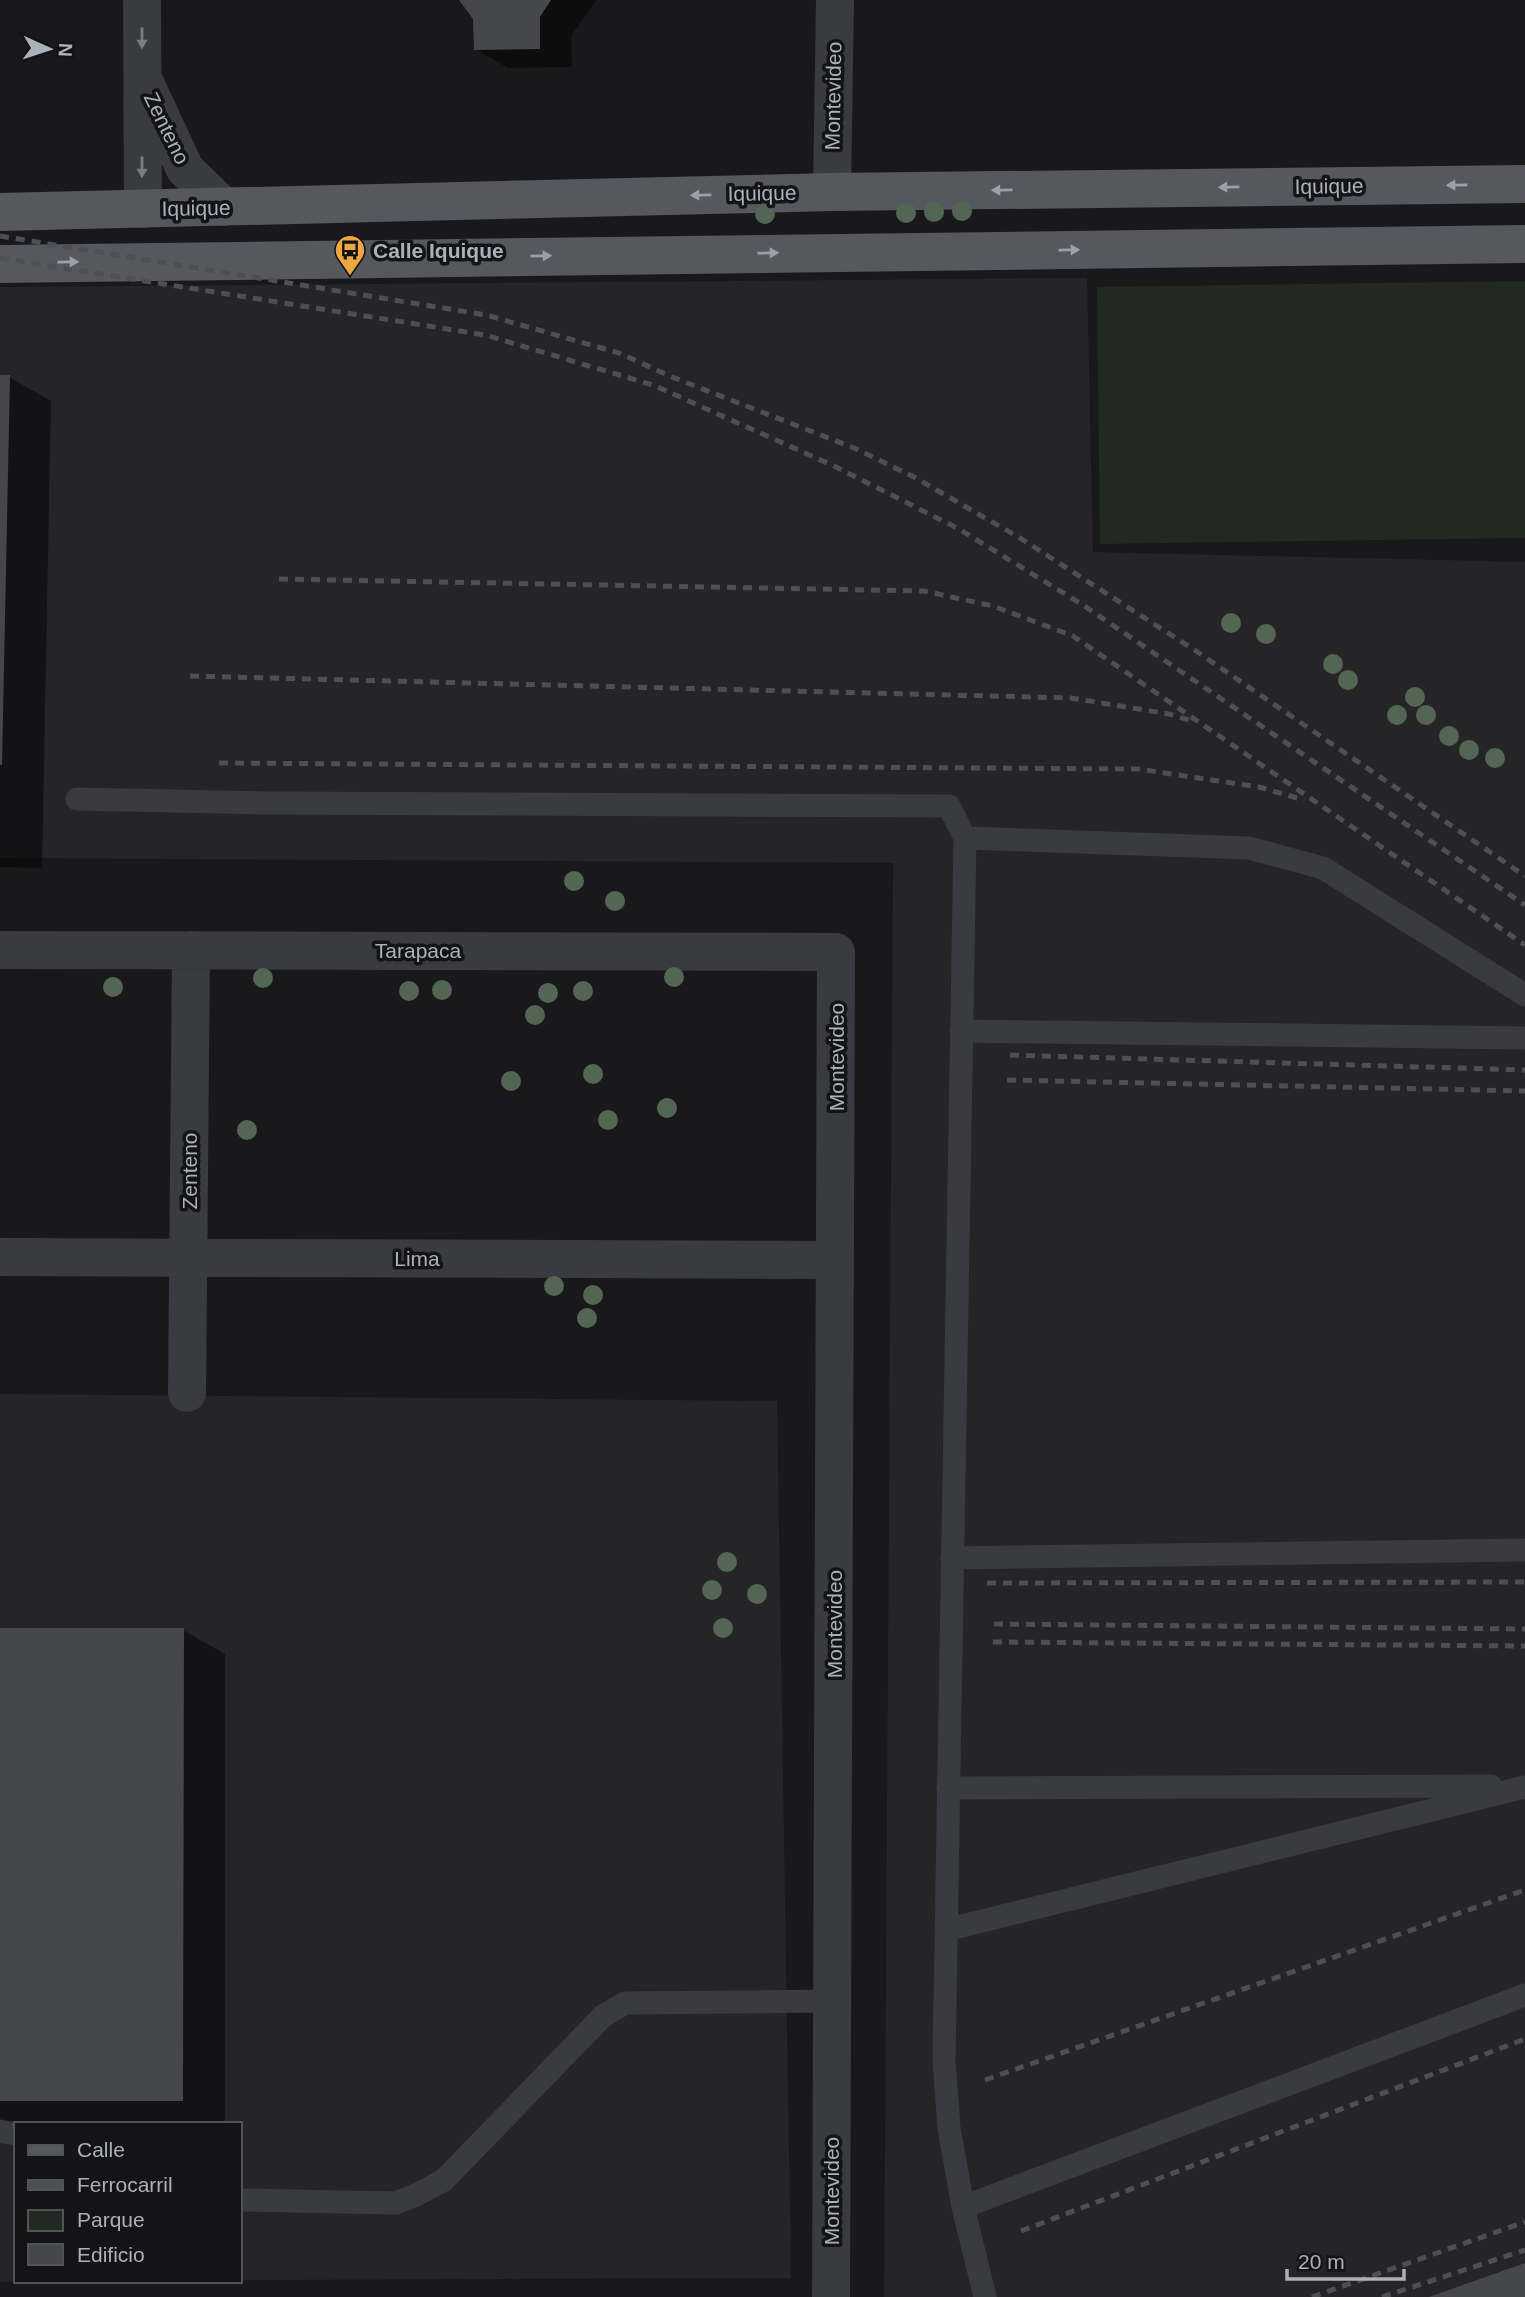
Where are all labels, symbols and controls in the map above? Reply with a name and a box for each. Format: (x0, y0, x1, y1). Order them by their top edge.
north arrow (14, 14, 84, 84)
one-way arrow (136, 28, 148, 50)
text: N (55, 42, 76, 57)
street label: Montevideo (821, 42, 845, 150)
street label: Zenteno (140, 88, 194, 168)
one-way arrow (136, 157, 148, 179)
street label: Iquique (1294, 174, 1364, 198)
one-way arrow (1446, 179, 1468, 191)
street label: Iquique (727, 181, 797, 205)
one-way arrow (1218, 182, 1240, 193)
one-way arrow (991, 184, 1013, 196)
one-way arrow (690, 189, 712, 201)
street label: Iquique (161, 196, 231, 220)
bus stop icon: Calle Iquique (333, 233, 367, 277)
place label: Calle Iquique (373, 239, 504, 262)
one-way arrow (1058, 244, 1080, 255)
one-way arrow (757, 247, 779, 259)
one-way arrow (530, 250, 552, 262)
one-way arrow (57, 257, 79, 268)
street label: Tarapaca (375, 939, 462, 962)
street label: Montevideo (825, 1003, 848, 1111)
street label: Zenteno (178, 1132, 201, 1210)
street label: Lima (394, 1247, 440, 1270)
street label: Montevideo (823, 1570, 846, 1678)
legend (14, 2122, 242, 2283)
street label: Montevideo (820, 2137, 843, 2245)
text: Calle (77, 2138, 125, 2161)
text: Ferrocarril (77, 2173, 173, 2196)
text: Parque (77, 2208, 145, 2231)
scale bar (1287, 2238, 1404, 2282)
text: Edificio (77, 2243, 145, 2266)
text: 20 m (1298, 2250, 1345, 2273)

